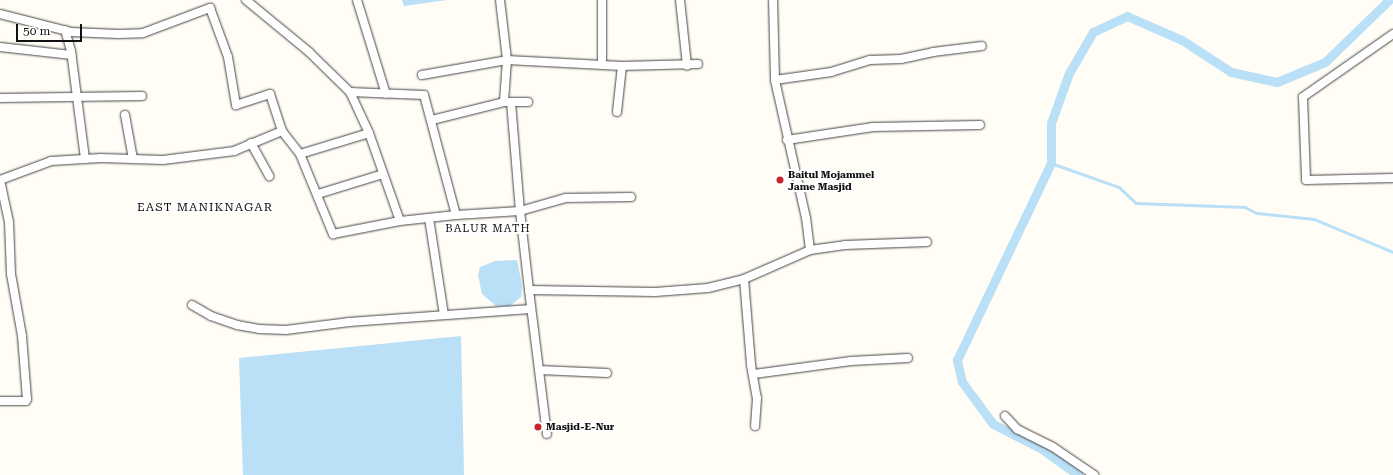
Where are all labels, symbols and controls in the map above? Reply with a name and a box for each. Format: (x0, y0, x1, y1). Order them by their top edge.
scale bar (18, 16, 84, 42)
text: 50 m (23, 24, 50, 38)
place label: Baitul Mojammel Jame Masjid (788, 168, 874, 192)
marker: Baitul Mojammel Jame Masjid (775, 175, 785, 185)
district label: EAST MANIKNAGAR (137, 201, 273, 215)
district label: BALUR MATH (445, 222, 531, 236)
place label: Masjid-E-Nur (546, 421, 614, 433)
marker: Masjid-E-Nur (533, 422, 543, 432)

